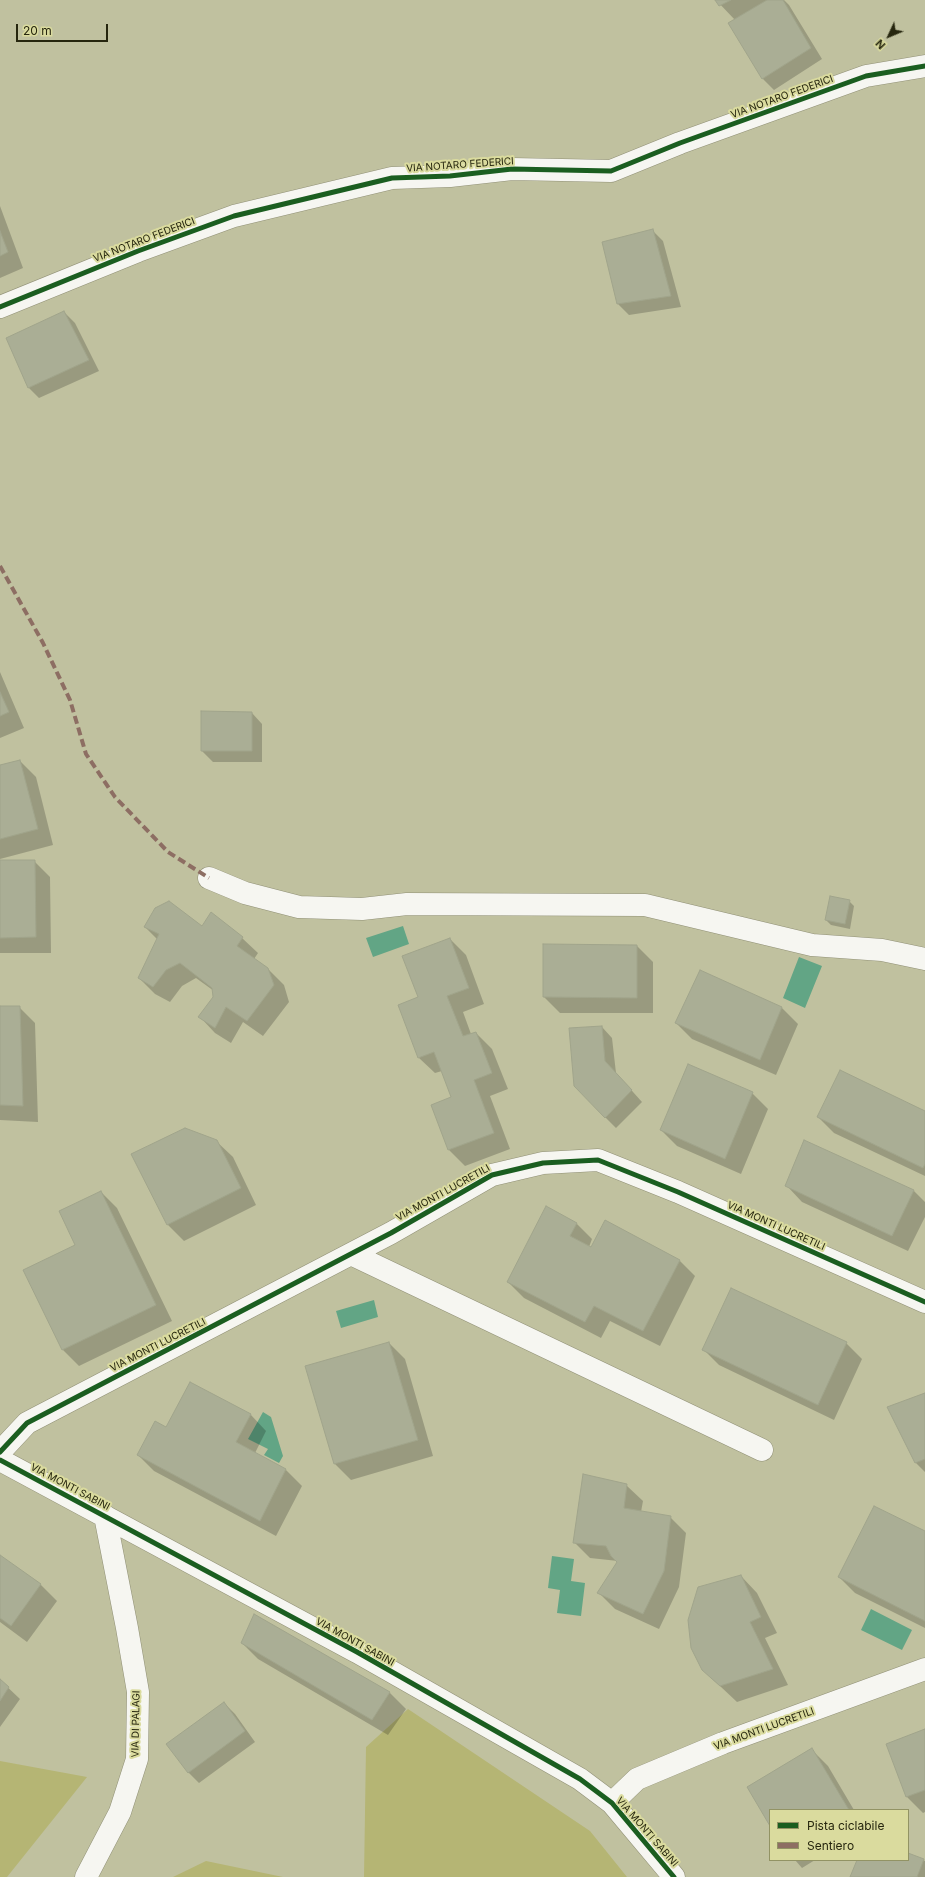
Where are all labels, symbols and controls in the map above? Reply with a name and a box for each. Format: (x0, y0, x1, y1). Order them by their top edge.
scale bar (18, 16, 110, 42)
north arrow (869, 16, 909, 56)
text: 20 m (23, 23, 52, 38)
text: N (872, 36, 888, 52)
street label: VIA NOTARO FEDERICI (729, 73, 835, 121)
street label: VIA NOTARO FEDERICI (406, 155, 514, 175)
street label: VIA NOTARO FEDERICI (92, 215, 196, 265)
street label: VIA MONTI LUCRETILI (394, 1162, 492, 1224)
street label: VIA MONTI LUCRETILI (725, 1199, 827, 1253)
street label: VIA MONTI LUCRETILI (108, 1316, 208, 1374)
street label: VIA MONTI SABINI (28, 1461, 112, 1513)
street label: VIA MONTI SABINI (314, 1615, 396, 1669)
street label: VIA DI PALAGI (129, 1690, 143, 1758)
street label: VIA MONTI LUCRETILI (712, 1705, 816, 1753)
street label: VIA MONTI SABINI (614, 1795, 680, 1869)
legend (769, 1809, 909, 1861)
text: Pista ciclabile (807, 1818, 884, 1833)
text: Sentiero (807, 1838, 854, 1853)

